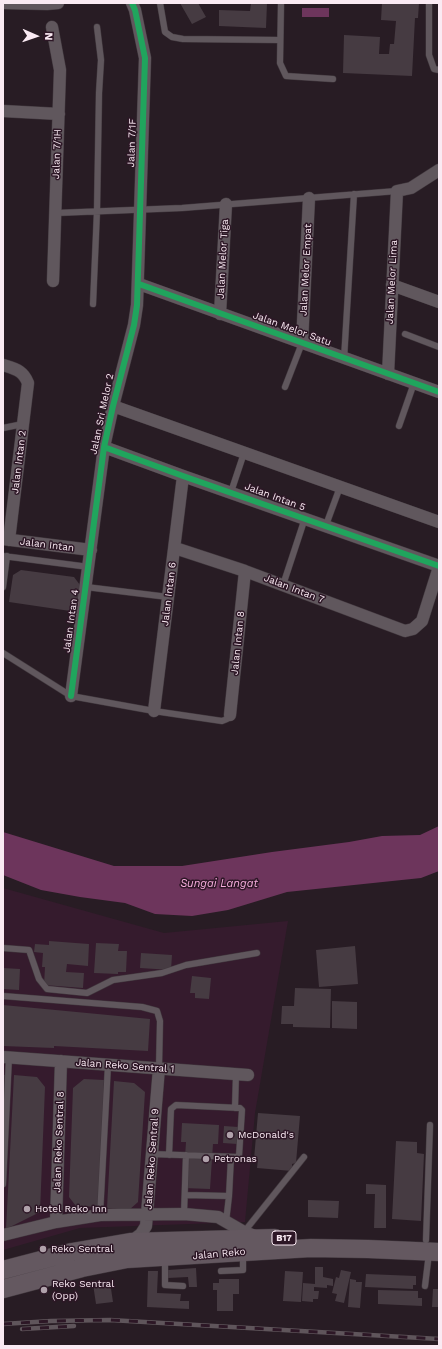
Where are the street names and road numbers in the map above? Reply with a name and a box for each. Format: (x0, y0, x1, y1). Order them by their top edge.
street label: Jalan 7/1F (125, 118, 139, 168)
street label: Jalan 7/1H (50, 129, 64, 179)
street label: Jalan Melor Tiga (215, 219, 231, 299)
street label: Jalan Melor Empat (298, 224, 314, 316)
street label: Jalan Melor Lima (384, 240, 400, 324)
street label: Jalan Melor Satu (251, 309, 333, 349)
street label: Jalan Sri Melor 2 (88, 372, 116, 456)
street label: Jalan Intan 2 (9, 430, 29, 494)
street label: Jalan Intan 5 (243, 480, 307, 514)
street label: Jalan Intan (19, 536, 75, 554)
street label: Jalan Intan 6 (159, 561, 179, 627)
street label: Jalan Intan 7 (262, 572, 326, 606)
street label: Jalan Intan 4 (61, 588, 81, 654)
street label: Jalan Intan 8 (229, 610, 247, 676)
street label: Jalan Reko Sentral 1 (75, 1057, 175, 1075)
street label: Jalan Reko Sentral 8 (51, 1091, 67, 1193)
street label: Jalan Reko Sentral 9 (142, 1108, 162, 1210)
road number: B17 (272, 1231, 296, 1245)
street label: Jalan Reko (192, 1246, 246, 1262)

